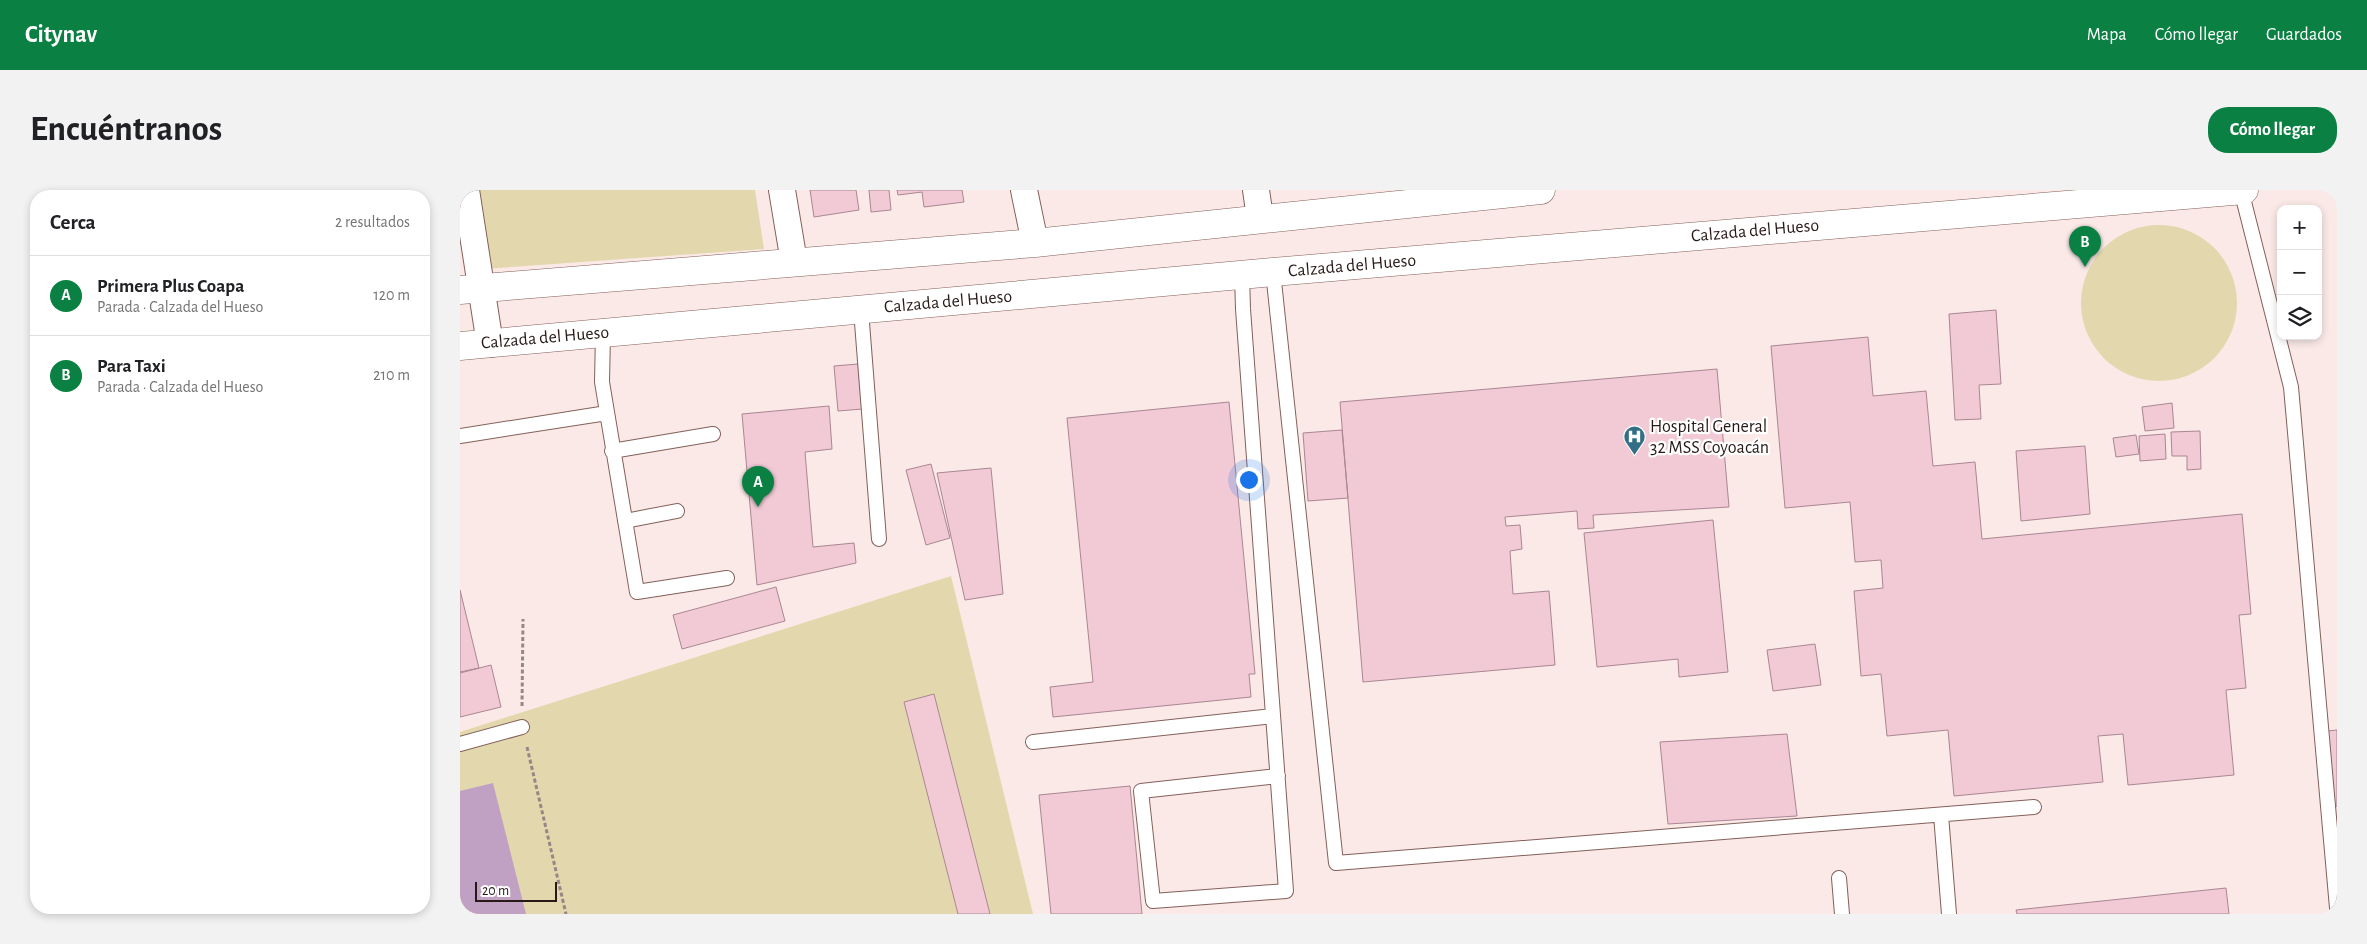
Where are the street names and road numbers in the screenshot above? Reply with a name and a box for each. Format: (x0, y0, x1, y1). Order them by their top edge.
street label: Calzada del Hueso (1690, 216, 1820, 246)
street label: Calzada del Hueso (1287, 251, 1417, 281)
street label: Calzada del Hueso (883, 287, 1013, 317)
street label: Calzada del Hueso (480, 323, 610, 353)

